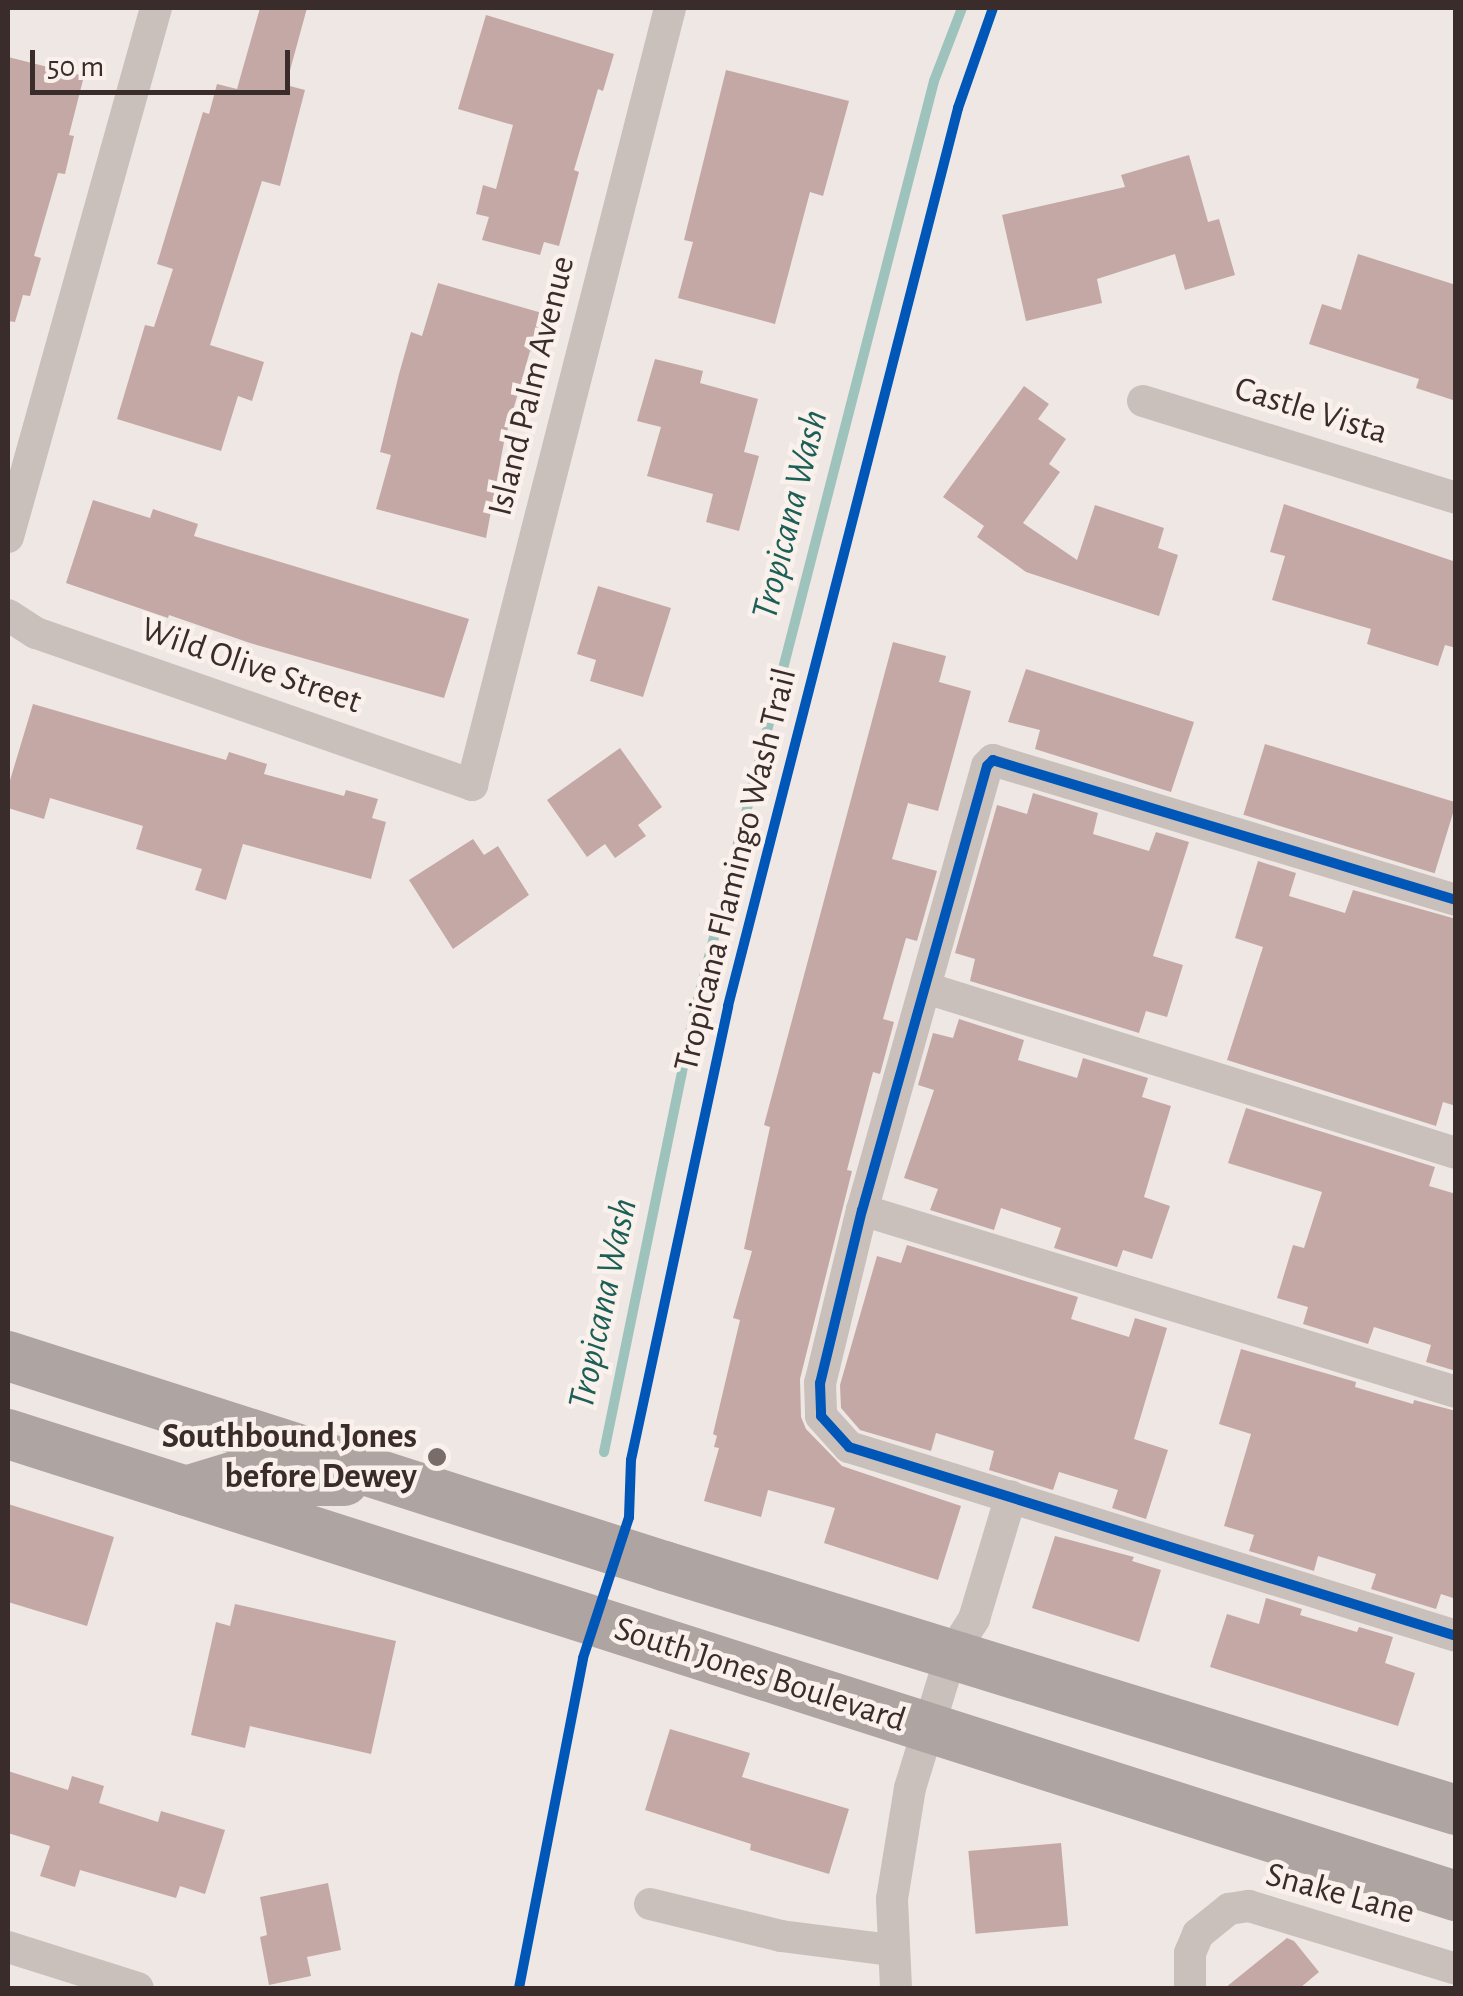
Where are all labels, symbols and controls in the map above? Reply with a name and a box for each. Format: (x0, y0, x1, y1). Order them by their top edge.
scale bar (35, 30, 295, 92)
text: 50 m (47, 52, 104, 82)
street label: Island Palm Avenue (479, 252, 585, 520)
street label: Castle Vista (1230, 368, 1392, 454)
water label: Tropicana Wash (743, 406, 839, 624)
street label: Wild Olive Street (135, 609, 367, 723)
street label: Tropicana Flamingo Wash Trail (666, 664, 806, 1076)
water label: Tropicana Wash (559, 1194, 649, 1414)
place label: Southbound Jones before Dewey (162, 1416, 417, 1498)
marker: Southbound Jones before Dewey (426, 1446, 448, 1468)
street label: South Jones Boulevard (609, 1608, 911, 1742)
street label: Snake Lane (1261, 1854, 1419, 1934)

